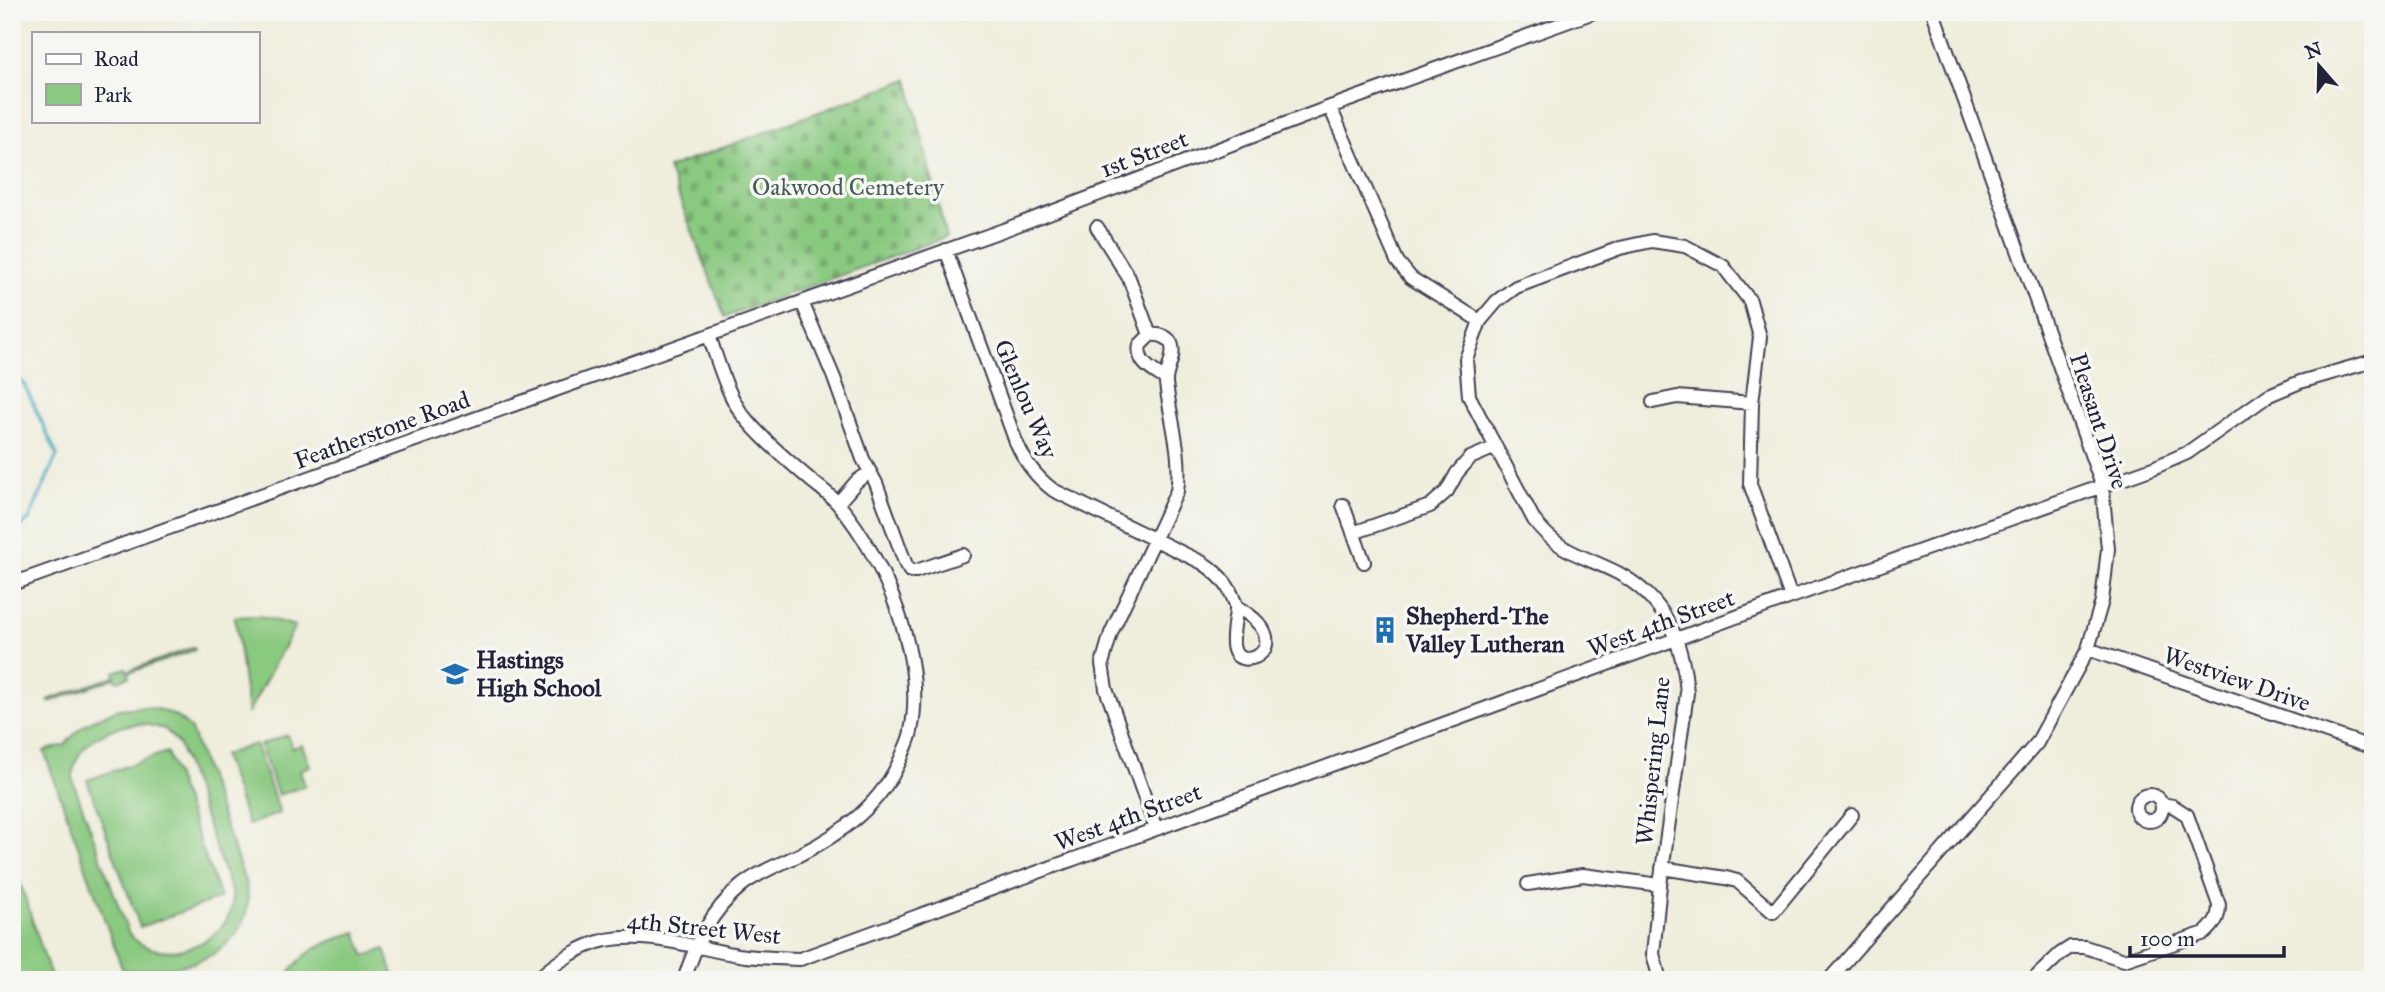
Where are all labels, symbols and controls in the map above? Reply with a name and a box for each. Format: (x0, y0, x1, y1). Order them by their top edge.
legend (32, 32, 259, 122)
north arrow (2284, 32, 2354, 102)
text: N (2302, 37, 2325, 64)
text: Road (94, 46, 139, 72)
text: Park (94, 82, 132, 108)
street label: 1st Street (1096, 123, 1193, 184)
park label: Oakwood Cemetery (752, 172, 945, 202)
street label: Glenlou Way (988, 335, 1065, 464)
street label: Pleasant Drive (2063, 349, 2135, 493)
street label: Featherstone Road (290, 384, 474, 476)
street label: West 4th Street (1583, 582, 1739, 663)
place label: Shepherd-The Valley Lutheran (1405, 601, 1565, 659)
building icon: Shepherd-The Valley Lutheran (1370, 615, 1400, 645)
street label: Westview Drive (2160, 640, 2314, 718)
place label: Hastings High School (476, 645, 602, 703)
school or university icon: Hastings High School (440, 659, 470, 689)
street label: Whispering Lane (1629, 675, 1677, 847)
street label: West 4th Street (1050, 776, 1206, 857)
street label: 4th Street West (626, 905, 783, 951)
scale bar (2130, 915, 2284, 959)
text: 100 m (2140, 926, 2195, 952)

